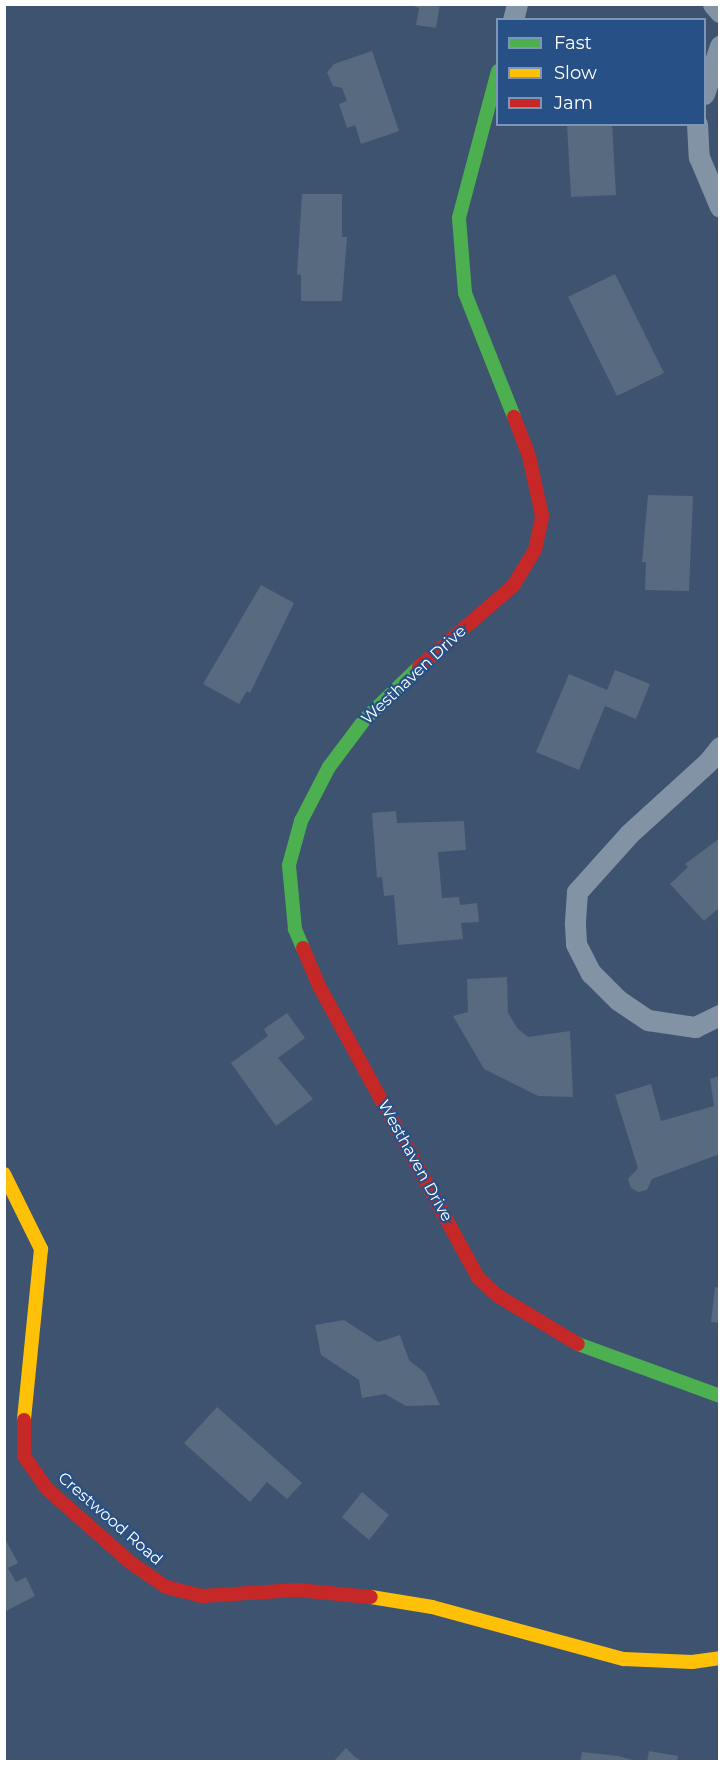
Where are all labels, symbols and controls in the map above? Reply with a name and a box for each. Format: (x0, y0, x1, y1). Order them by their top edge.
legend (496, 18, 706, 126)
text: Fast (554, 32, 592, 54)
text: Slow (554, 62, 597, 84)
text: Jam (554, 92, 593, 114)
street label: Westhaven Drive (358, 622, 470, 728)
street label: Westhaven Drive (374, 1097, 456, 1225)
street label: Crestwood Road (54, 1468, 166, 1570)

